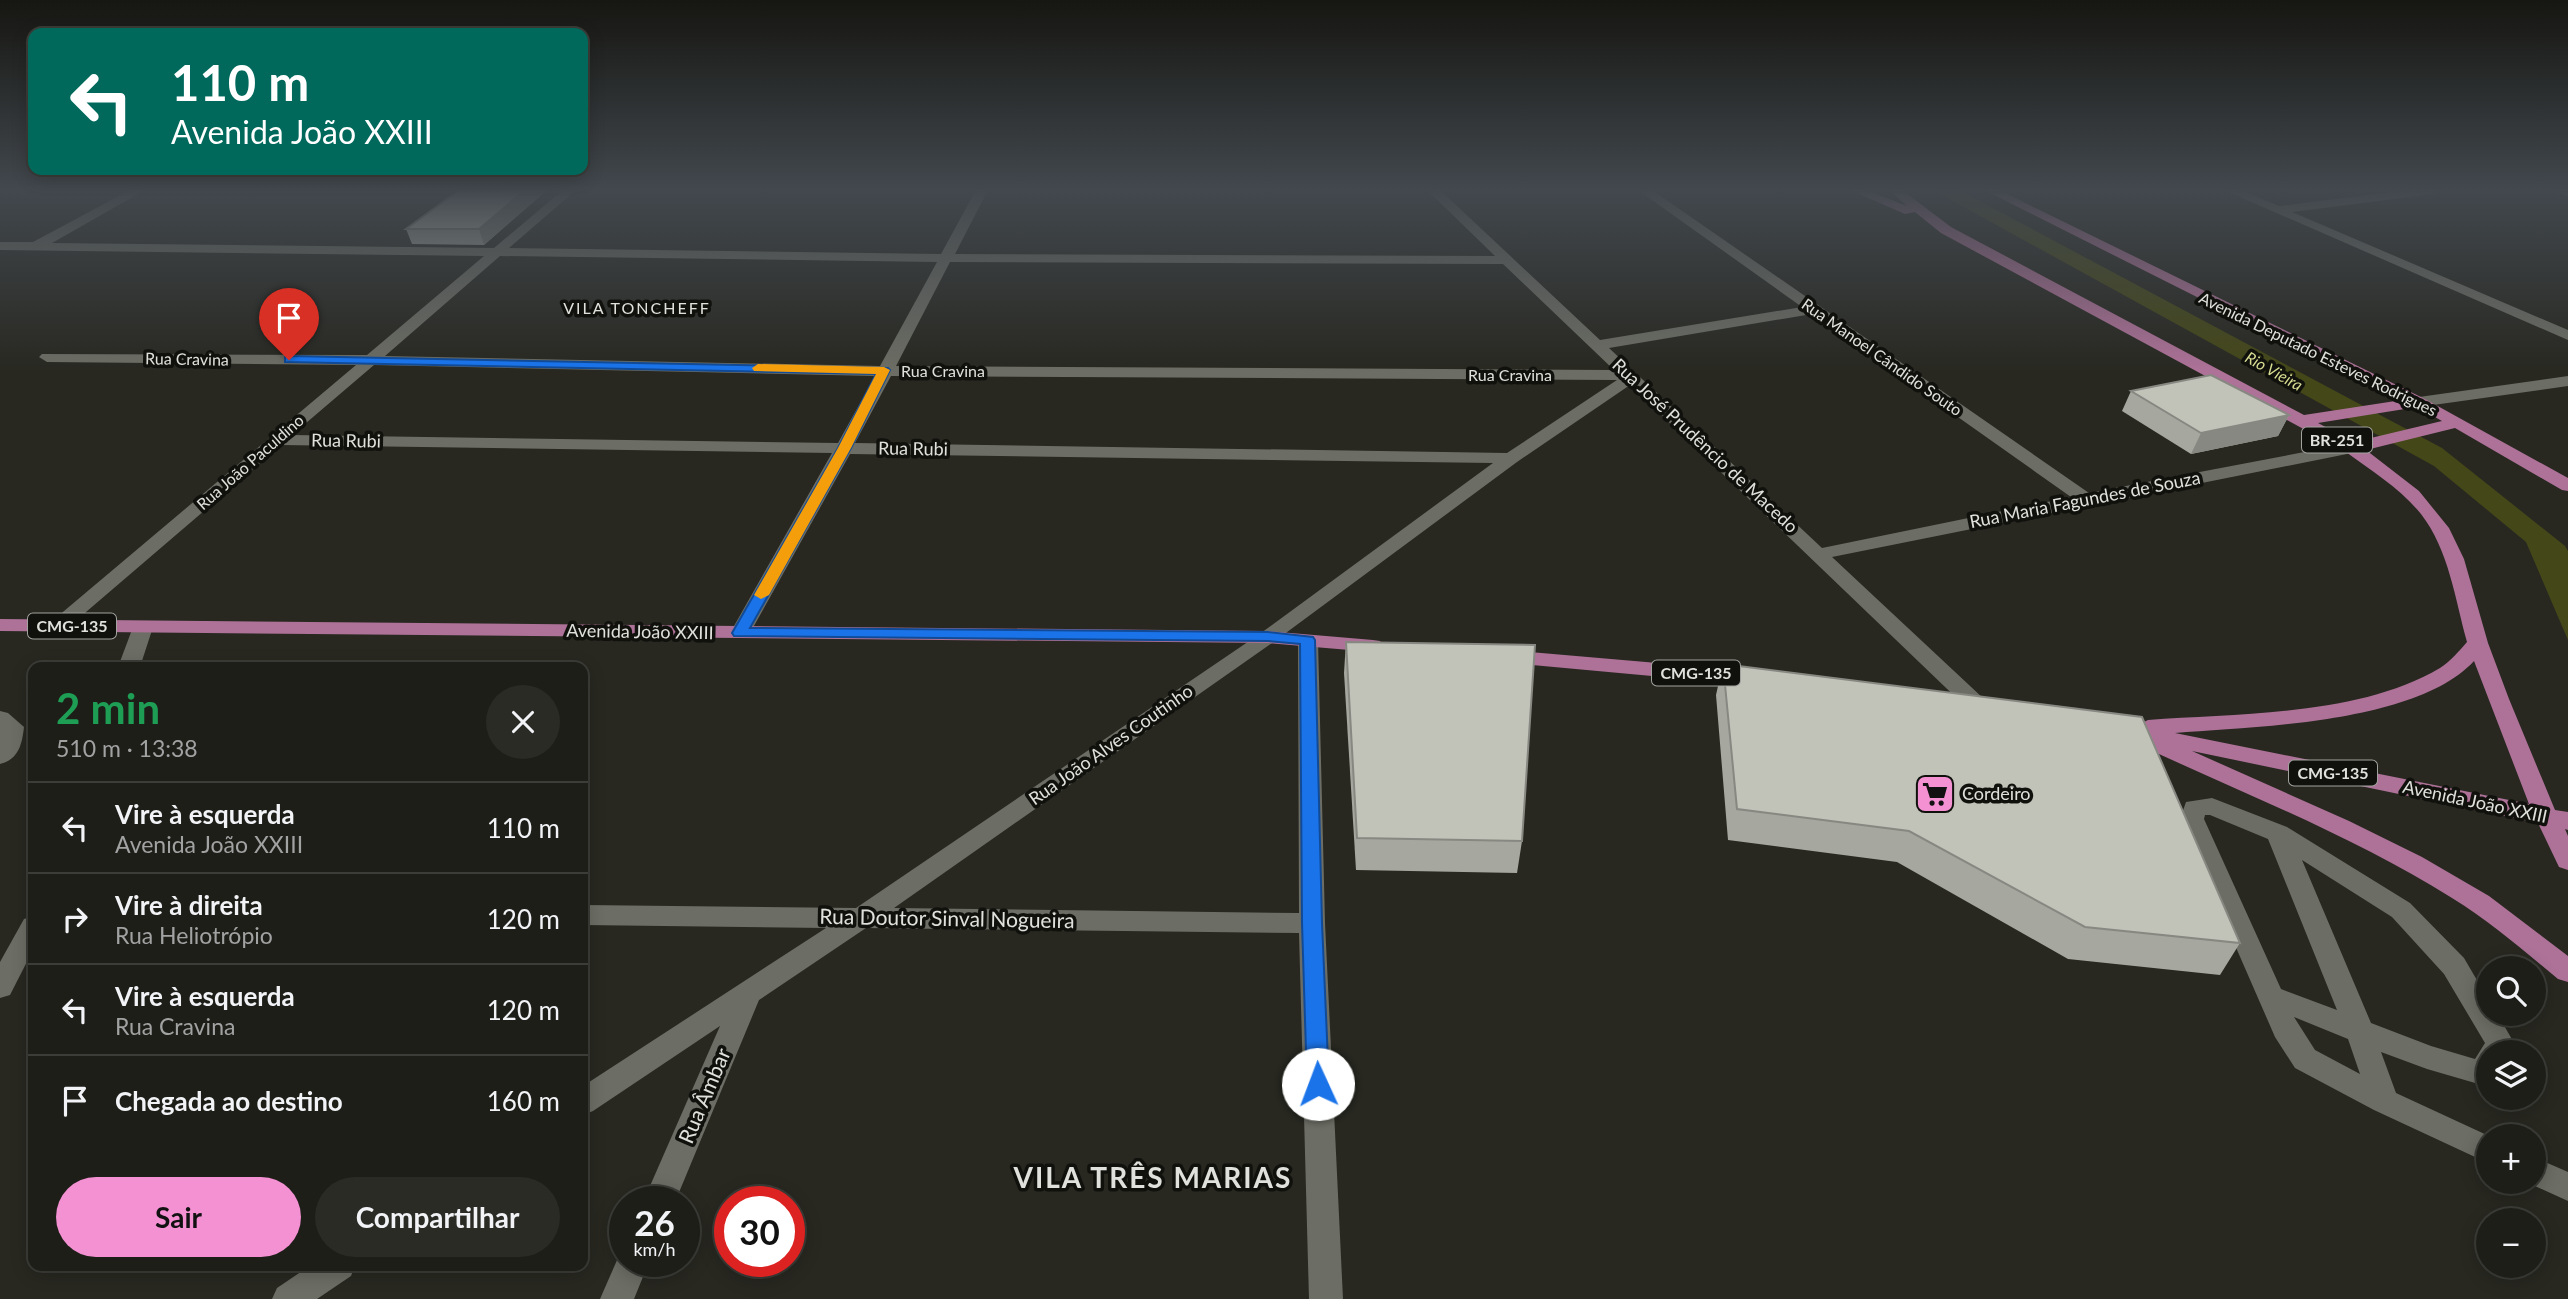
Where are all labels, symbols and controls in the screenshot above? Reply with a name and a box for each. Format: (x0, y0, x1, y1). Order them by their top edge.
text: 110 m (171, 53, 309, 111)
icon: left (56, 56, 147, 147)
text: Avenida João XXIII (171, 112, 433, 151)
pin (259, 288, 319, 360)
street label: Avenida Deputado Esteves Rodrigues (2196, 288, 2440, 420)
street label: Rua Manoel Cândido Souto (1798, 294, 1966, 419)
district label: VILA TONCHEFF (563, 298, 711, 317)
icon: arrive (270, 299, 308, 337)
water label: Rio Vieira (2242, 347, 2306, 394)
street label: Rua Cravina (145, 348, 229, 369)
street label: Rua José Prudêncio de Macedo (1608, 353, 1803, 537)
street label: Rua Cravina (901, 361, 985, 380)
street label: Rua Cravina (1468, 365, 1552, 384)
street label: Rua João Paculdino (192, 410, 307, 513)
street label: Rua Rubi (311, 428, 381, 452)
road number: BR-251 (2302, 428, 2372, 452)
street label: Rua Rubi (878, 436, 948, 460)
street label: Rua Maria Fagundes de Souza (1967, 466, 2202, 532)
road number: CMG-135 (28, 614, 116, 638)
street label: Avenida João XXIII (566, 619, 714, 643)
road number: CMG-135 (1652, 660, 1740, 686)
street label: Rua João Alves Coutinho (1024, 679, 1197, 809)
text: 2 min (56, 683, 160, 733)
button: close (486, 685, 560, 759)
text: 510 m · 13:38 (56, 734, 198, 762)
road number: CMG-135 (2289, 760, 2377, 786)
supermarket icon: Cordeiro (1914, 773, 1956, 815)
street label: Avenida João XXIII (2401, 775, 2549, 827)
place label: Cordeiro (1962, 782, 2031, 804)
text: Vire à esquerda (115, 798, 295, 830)
icon: left (56, 809, 94, 847)
text: 110 m (487, 812, 560, 844)
text: Avenida João XXIII (115, 830, 303, 858)
text: Vire à direita (115, 889, 263, 921)
icon: right (56, 900, 94, 938)
text: 120 m (487, 903, 560, 935)
street label: Rua Doutor Sinval Nogueira (819, 903, 1075, 932)
text: Rua Heliotrópio (115, 921, 273, 949)
map controls (2476, 956, 2546, 1278)
button: search (2476, 956, 2546, 1026)
text: Vire à esquerda (115, 980, 295, 1012)
icon: left (56, 991, 94, 1029)
text: 120 m (487, 994, 560, 1026)
text: Rua Cravina (115, 1012, 235, 1040)
button: layers (2476, 1040, 2546, 1110)
street label: Rua Âmbar (672, 1044, 735, 1147)
position arrow (1281, 1047, 1355, 1121)
icon: arrive (56, 1082, 94, 1120)
text: Chegada ao destino (115, 1085, 343, 1117)
text: 160 m (487, 1085, 560, 1117)
button: + (2476, 1124, 2546, 1194)
district label: VILA TRÊS MARIAS (1013, 1160, 1292, 1194)
button: Sair (56, 1177, 301, 1257)
button: Compartilhar (315, 1177, 560, 1257)
speed limit sign: 30 (714, 1186, 805, 1277)
text: 26 (634, 1201, 675, 1243)
button: − (2476, 1208, 2546, 1278)
text: km/h (633, 1238, 676, 1260)

